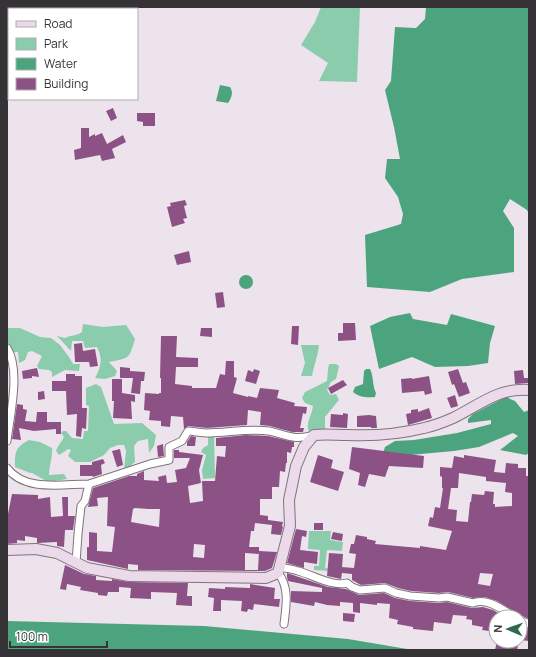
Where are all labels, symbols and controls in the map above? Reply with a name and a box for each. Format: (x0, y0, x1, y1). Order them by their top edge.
legend (8, 8, 138, 100)
text: Road (44, 15, 72, 32)
text: Park (44, 35, 69, 52)
text: Water (44, 55, 78, 72)
text: Building (44, 75, 88, 92)
north arrow (488, 609, 528, 649)
scale bar (10, 623, 107, 649)
text: N (490, 624, 505, 633)
text: 100 m (16, 628, 48, 645)

